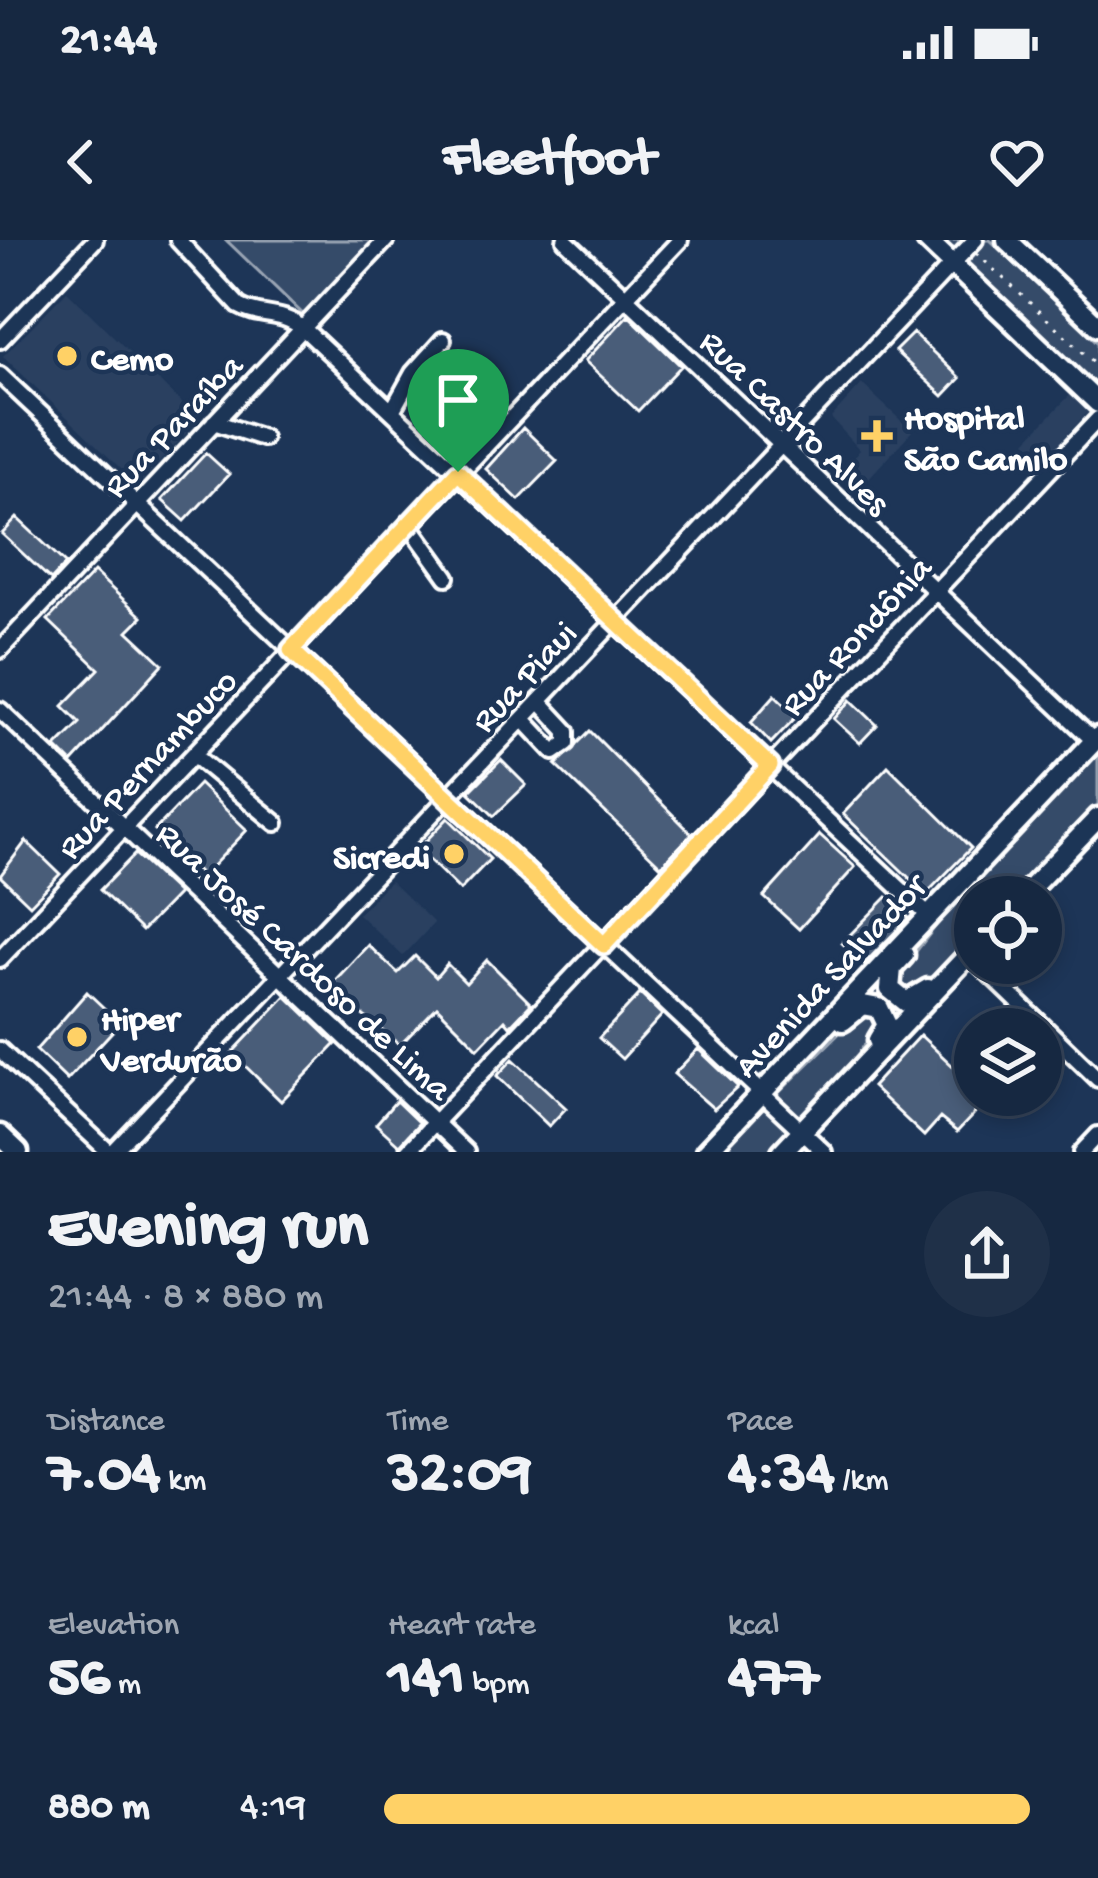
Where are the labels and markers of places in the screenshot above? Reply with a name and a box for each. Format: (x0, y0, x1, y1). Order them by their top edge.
place label: Cemo (91, 341, 174, 384)
marker: Cemo (54, 343, 80, 369)
pin (407, 349, 509, 472)
place label: Hospital São Camilo (904, 400, 1068, 484)
marker: Hospital São Camilo (861, 420, 893, 452)
place label: Sicredi (333, 839, 430, 882)
marker: Sicredi (441, 841, 467, 867)
place label: Hiper Verdurão (99, 1001, 242, 1085)
marker: Hiper Verdurão (64, 1024, 90, 1050)

